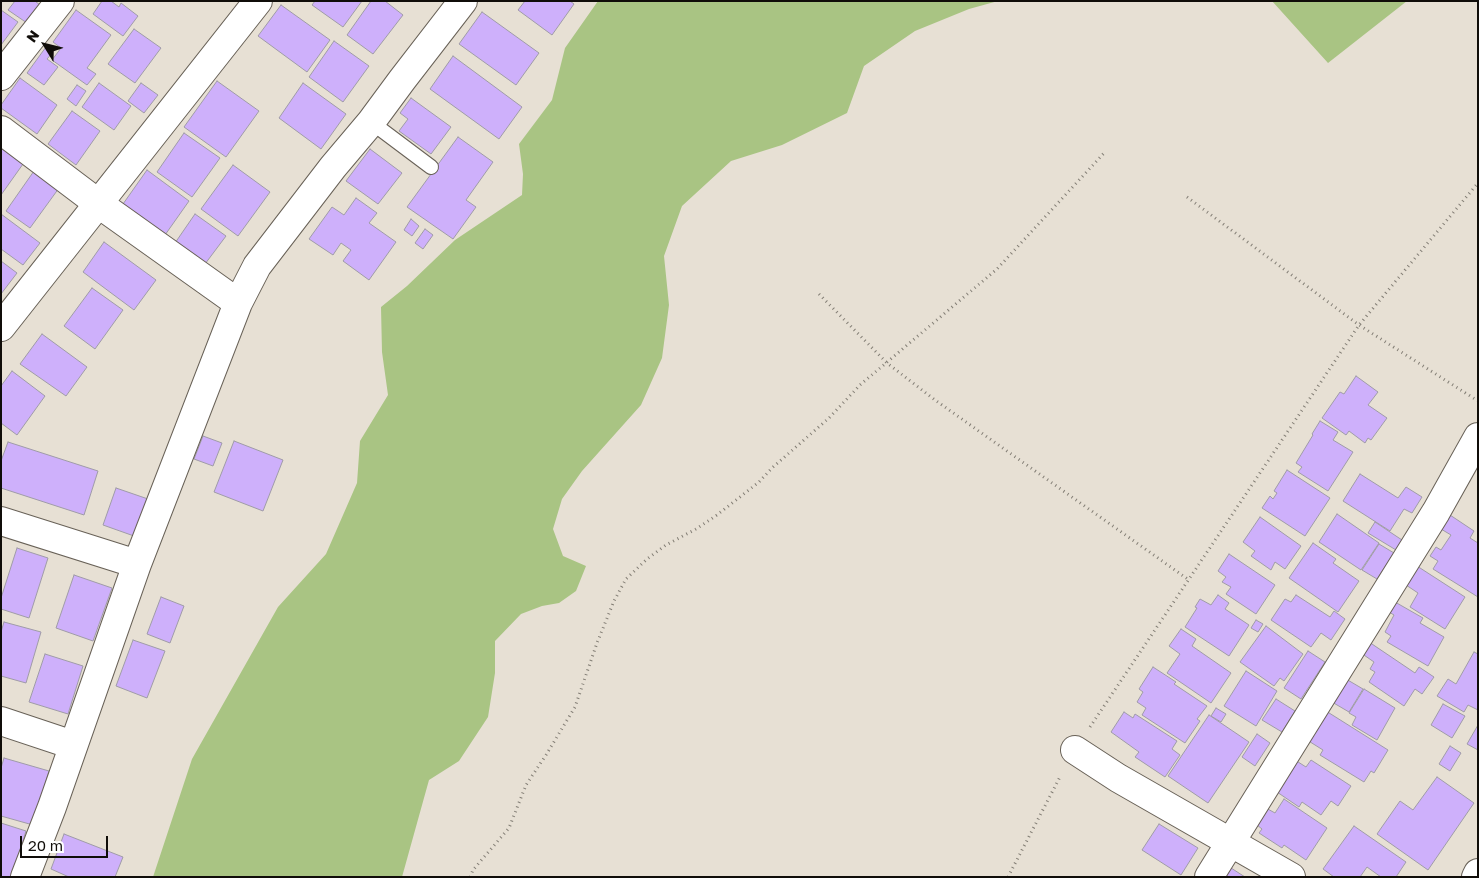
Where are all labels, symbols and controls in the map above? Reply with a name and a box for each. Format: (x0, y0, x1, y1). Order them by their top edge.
north arrow (20, 20, 70, 70)
text: N (22, 27, 42, 45)
scale bar (22, 826, 110, 858)
text: 20 m (28, 836, 63, 854)

